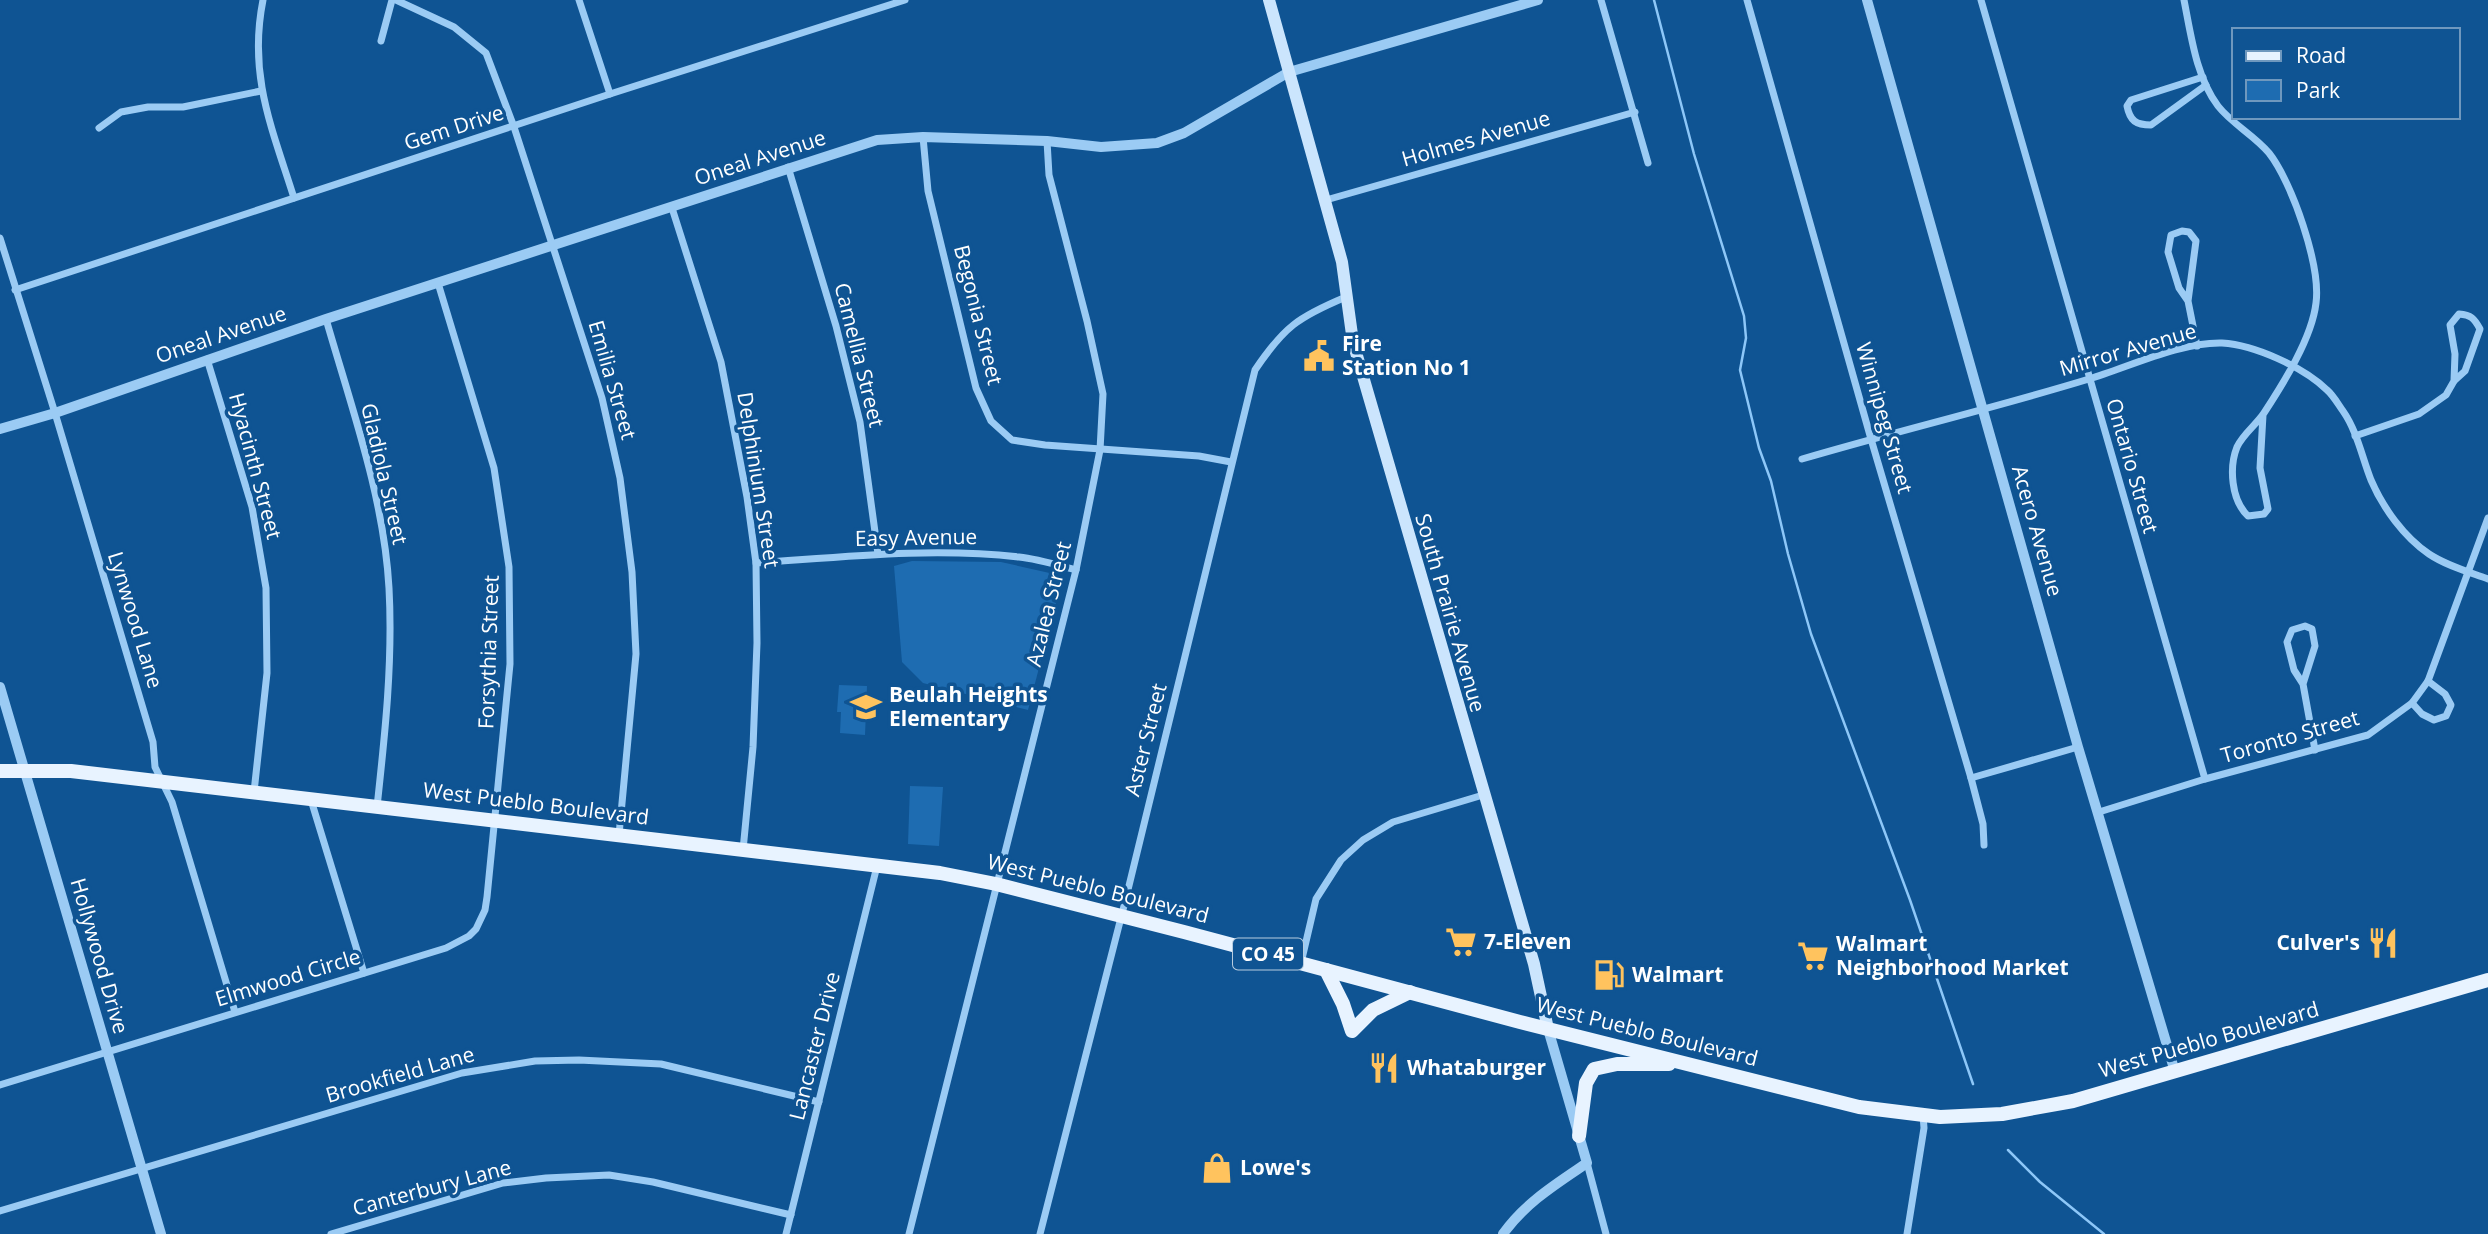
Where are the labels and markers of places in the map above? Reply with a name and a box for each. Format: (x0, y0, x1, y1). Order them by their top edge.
place label: Fire Station No 1 (1342, 329, 1471, 381)
public building icon: Fire Station No 1 (1302, 339, 1336, 373)
place label: Beulah Heights Elementary (889, 680, 1048, 732)
school or university icon: Beulah Heights Elementary (849, 690, 883, 724)
supermarket icon: 7-Eleven (1444, 925, 1478, 959)
restaurant icon: Culver's (2366, 926, 2400, 960)
place label: 7-Eleven (1484, 927, 1572, 955)
place label: Culver's (2276, 928, 2360, 956)
place label: Walmart Neighborhood Market (1836, 929, 2069, 981)
supermarket icon: Walmart Neighborhood Market (1796, 939, 1830, 973)
fuel station icon: Walmart (1592, 958, 1626, 992)
place label: Walmart (1632, 960, 1723, 988)
restaurant icon: Whataburger (1367, 1051, 1401, 1085)
place label: Whataburger (1407, 1053, 1546, 1081)
shop icon: Lowe's (1200, 1151, 1234, 1185)
place label: Lowe's (1240, 1153, 1311, 1181)

